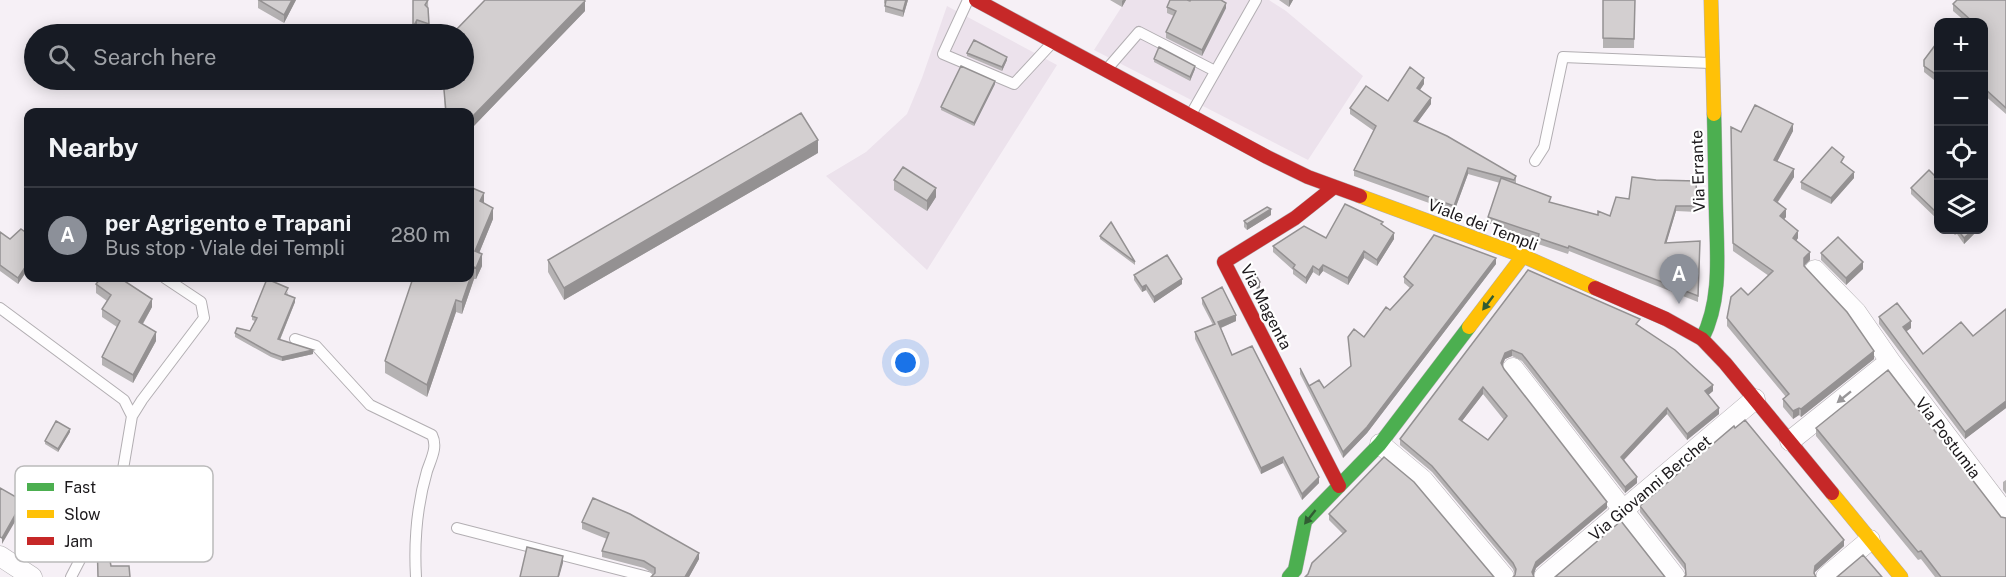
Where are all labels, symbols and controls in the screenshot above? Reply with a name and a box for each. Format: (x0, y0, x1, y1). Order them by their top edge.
map controls (1934, 18, 1988, 234)
button: + (1934, 18, 1988, 72)
search box (24, 24, 474, 90)
icon: search (45, 41, 78, 74)
text: Search here (93, 44, 217, 70)
button: − (1934, 72, 1988, 126)
button: locate (1934, 126, 1988, 180)
street label: Via Errante (1687, 130, 1709, 212)
text: Nearby (48, 132, 138, 163)
button: layers (1934, 180, 1988, 234)
street label: Viale dei Templi (1425, 195, 1541, 255)
text: per Agrigento e Trapani (105, 210, 351, 236)
text: A (60, 223, 75, 247)
text: 280 m (391, 223, 450, 247)
text: Bus stop · Viale dei Templi (105, 236, 345, 260)
pin: A (1660, 254, 1698, 304)
street label: Via Magenta (1236, 261, 1296, 353)
one-way arrow (1481, 295, 1494, 311)
your location (891, 348, 920, 377)
one-way arrow (1837, 391, 1852, 403)
street label: Via Postumia (1911, 394, 1985, 482)
street label: Via Giovanni Berchet (1585, 431, 1715, 545)
legend (15, 466, 213, 562)
text: Fast (64, 478, 96, 497)
text: Slow (64, 505, 101, 524)
one-way arrow (1304, 509, 1317, 525)
text: Jam (64, 532, 93, 551)

